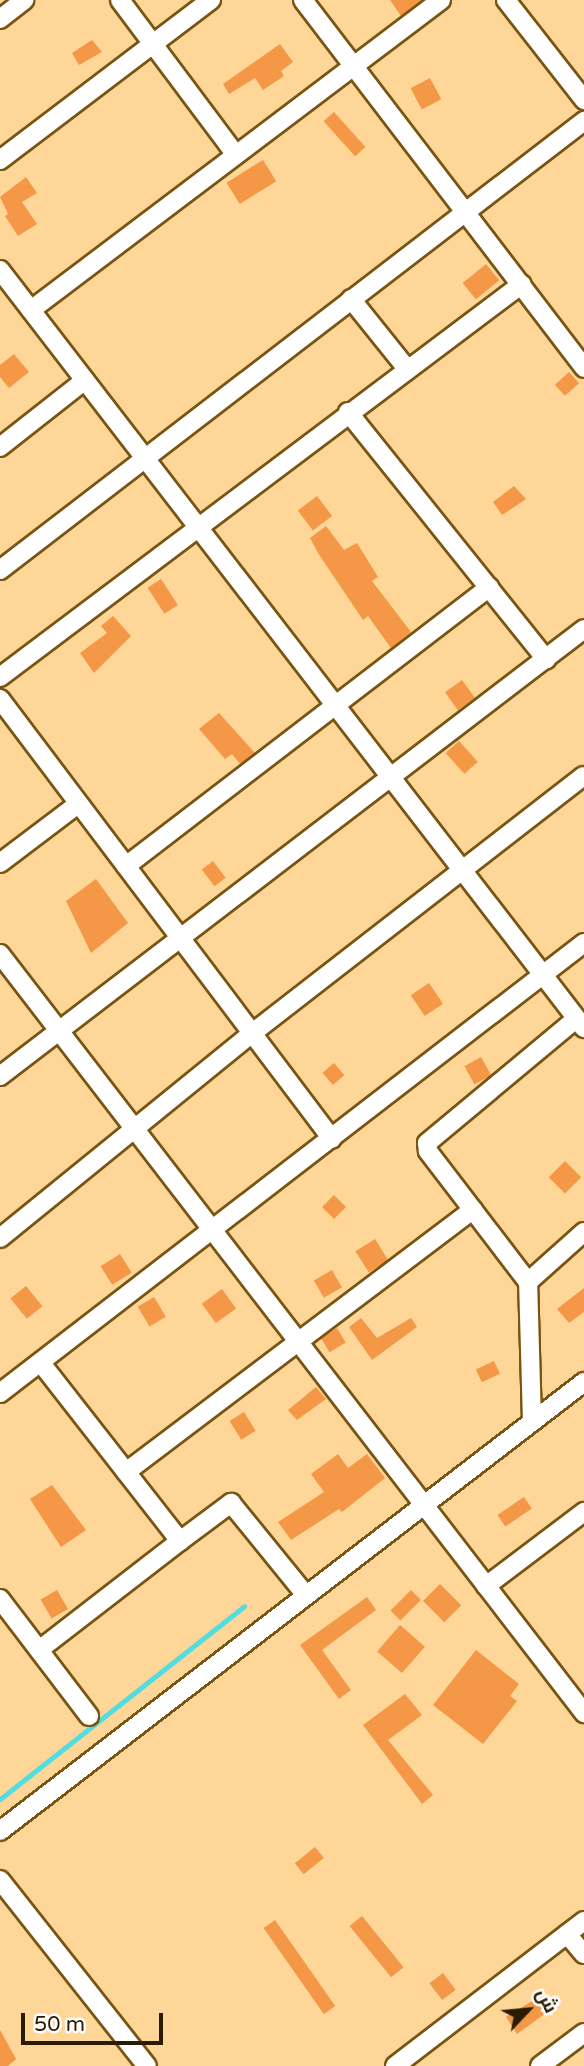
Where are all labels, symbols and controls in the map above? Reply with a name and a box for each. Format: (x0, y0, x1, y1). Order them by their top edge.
north arrow (493, 1975, 563, 2045)
text: ش (532, 1985, 562, 2017)
scale bar (24, 2000, 166, 2044)
text: 50 m (34, 2012, 85, 2037)

